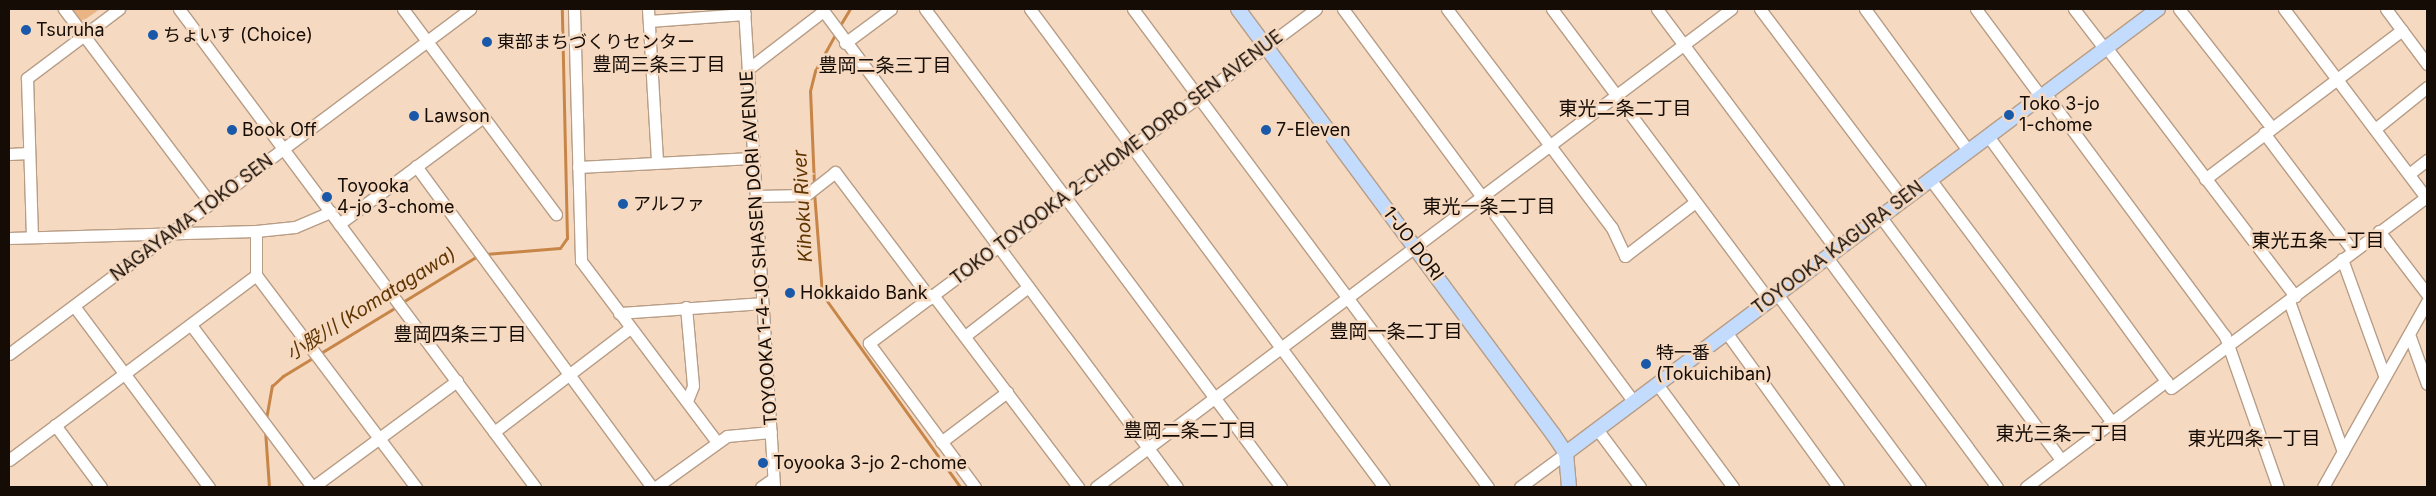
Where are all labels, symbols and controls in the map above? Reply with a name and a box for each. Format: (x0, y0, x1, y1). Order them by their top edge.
place label: Tsuruha (36, 19, 105, 41)
marker: Tsuruha (20, 24, 32, 36)
place label: ちょいす (Choice) (163, 24, 313, 46)
street label: TOKO TOYOOKA 2-CHOME DORO SEN AVENUE (947, 26, 1287, 290)
marker: ちょいす (Choice) (147, 29, 159, 41)
place label: 東部まちづくりセンター (497, 31, 695, 53)
marker: 東部まちづくりセンター (481, 36, 493, 48)
district label: 豊岡三条三丁目 (593, 54, 725, 76)
district label: 豊岡二条三丁目 (819, 55, 951, 77)
street label: TOYOOKA 1-4-JO SHASEN DORI AVENUE (736, 70, 782, 426)
place label: Toko 3-jo 1-chome (2019, 94, 2100, 136)
district label: 東光二条二丁目 (1559, 98, 1691, 120)
place label: Lawson (424, 105, 490, 127)
marker: Toko 3-jo 1-chome (2003, 109, 2015, 121)
marker: Lawson (408, 110, 420, 122)
place label: Book Off (242, 119, 317, 141)
place label: 7-Eleven (1276, 119, 1351, 141)
marker: Book Off (226, 124, 238, 136)
marker: 7-Eleven (1260, 124, 1272, 136)
water label: Kihoku River (789, 149, 817, 263)
street label: NAGAYAMA TOKO SEN (107, 150, 277, 286)
place label: Toyooka 4-jo 3-chome (337, 176, 455, 218)
street label: TOYOOKA KAGURA SEN (1748, 177, 1928, 319)
marker: Toyooka 4-jo 3-chome (321, 191, 333, 203)
place label: アルファ (633, 193, 705, 215)
district label: 東光一条二丁目 (1423, 196, 1555, 218)
marker: アルファ (617, 198, 629, 210)
street label: 1-JO DORI (1378, 203, 1448, 285)
district label: 東光五条一丁目 (2252, 230, 2384, 252)
water label: 小股川 (Komatagawa) (282, 242, 460, 366)
place label: Hokkaido Bank (800, 282, 928, 304)
marker: Hokkaido Bank (784, 287, 796, 299)
district label: 豊岡一条二丁目 (1330, 321, 1462, 343)
district label: 豊岡四条三丁目 (394, 324, 526, 346)
place label: 特一番 (Tokuichiban) (1656, 343, 1772, 386)
marker: 特一番 (Tokuichiban) (1640, 358, 1652, 370)
district label: 豊岡二条二丁目 (1124, 420, 1256, 442)
district label: 東光三条一丁目 (1996, 423, 2128, 445)
district label: 東光四条一丁目 (2188, 428, 2320, 450)
place label: Toyooka 3-jo 2-chome (773, 452, 967, 474)
marker: Toyooka 3-jo 2-chome (757, 457, 769, 469)

